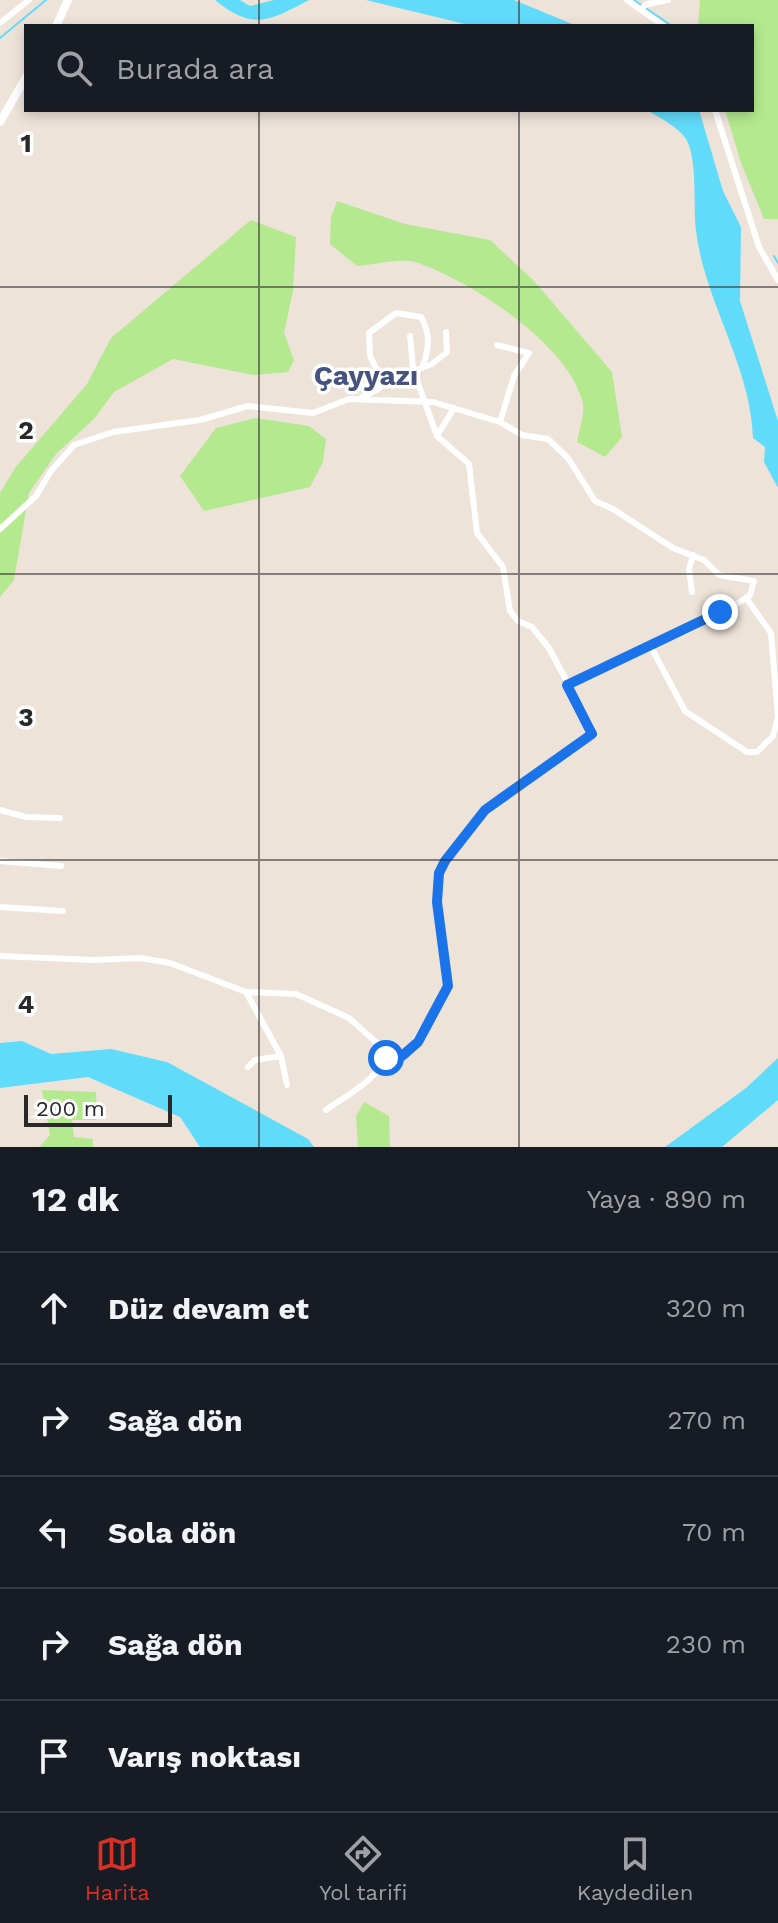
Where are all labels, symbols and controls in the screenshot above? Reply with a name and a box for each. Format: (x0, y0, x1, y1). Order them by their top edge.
search box (24, 24, 754, 112)
icon: search (52, 46, 96, 90)
text: Burada ara (116, 51, 274, 86)
text: 1 (20, 128, 32, 158)
district label: Çayyazı (314, 359, 418, 392)
text: 2 (18, 415, 34, 445)
route end (702, 594, 738, 630)
text: 3 (18, 702, 34, 732)
text: 4 (18, 989, 35, 1019)
route start (368, 1040, 404, 1076)
scale bar (24, 1091, 172, 1127)
text: 200 m (36, 1096, 105, 1121)
text: 12 dk (32, 1179, 119, 1219)
text: Yaya · 890 m (587, 1184, 746, 1214)
icon: ahead (32, 1286, 76, 1330)
text: Düz devam et (108, 1291, 309, 1326)
text: 320 m (666, 1293, 746, 1323)
icon: right (32, 1398, 76, 1442)
text: Sağa dön (108, 1403, 243, 1438)
text: 270 m (667, 1405, 746, 1435)
icon: left (32, 1510, 76, 1554)
text: Sola dön (108, 1515, 236, 1550)
text: 70 m (682, 1517, 746, 1547)
icon: right (32, 1622, 76, 1666)
text: Sağa dön (108, 1627, 243, 1662)
text: 230 m (666, 1629, 746, 1659)
icon: arrive (32, 1734, 76, 1778)
text: Varış noktası (108, 1739, 301, 1774)
tab: Harita (85, 1832, 150, 1905)
tab: Yol tarifi (319, 1832, 407, 1905)
tab: Kaydedilen (577, 1832, 693, 1905)

